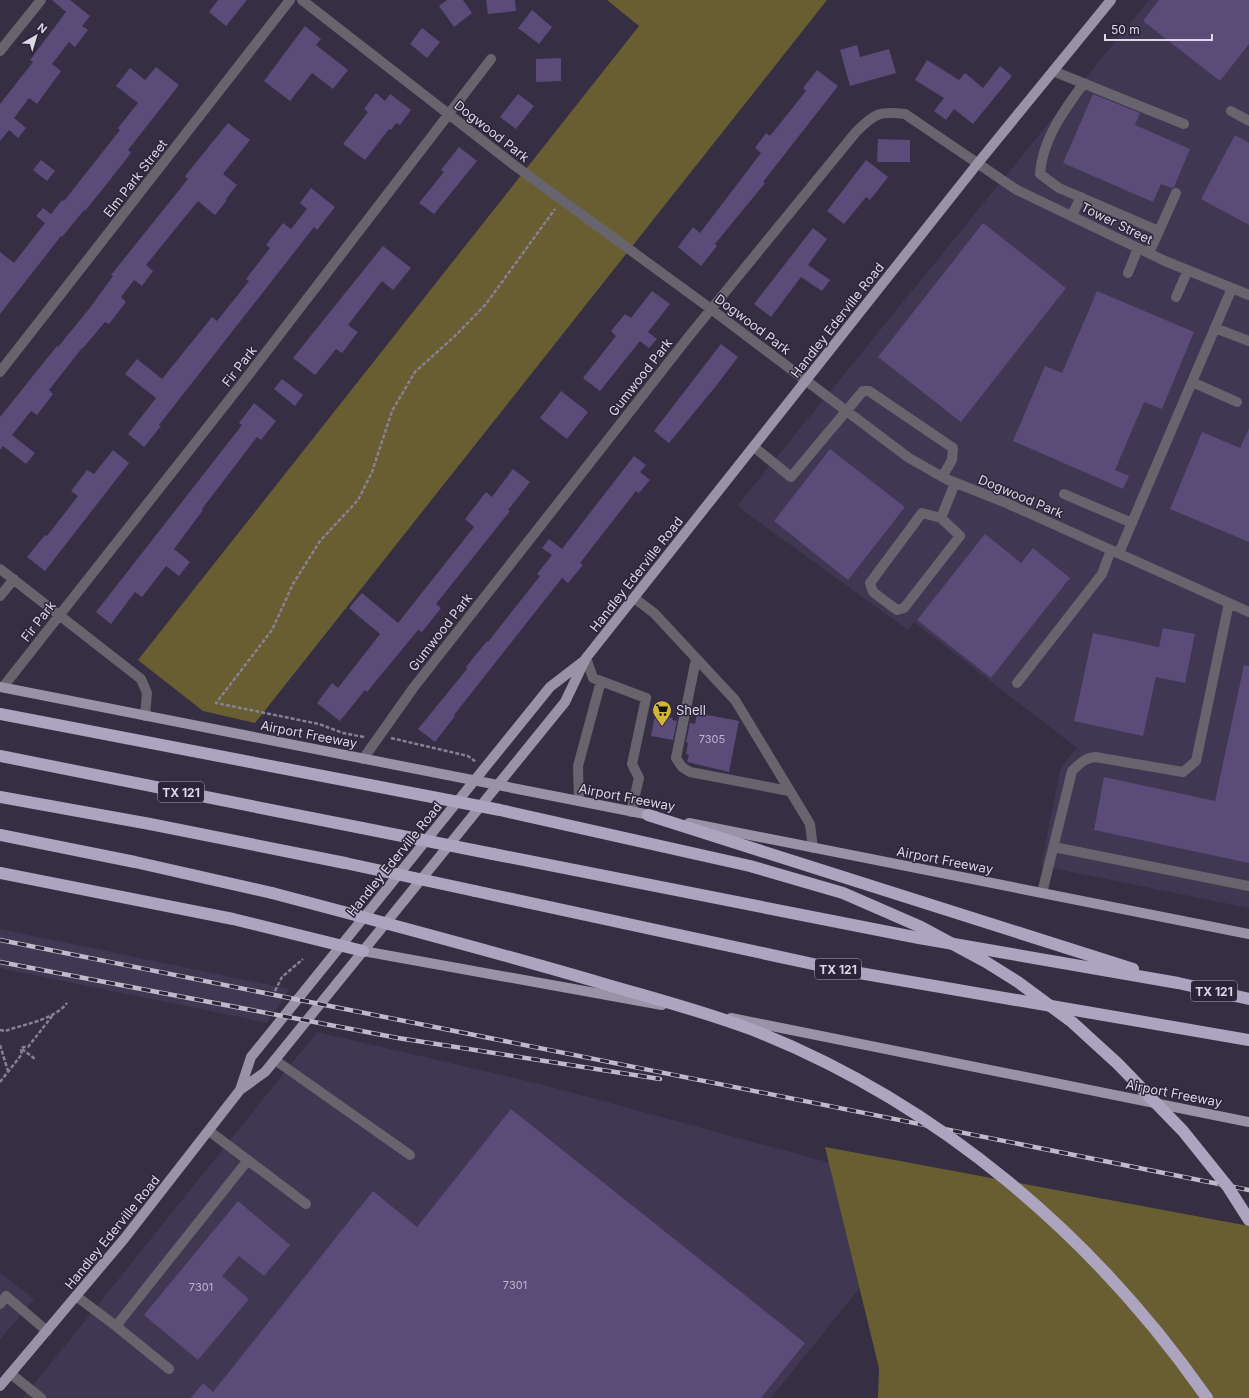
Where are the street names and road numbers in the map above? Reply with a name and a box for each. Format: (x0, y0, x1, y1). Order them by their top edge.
street label: Dogwood Park (451, 97, 533, 165)
street label: Elm Park Street (100, 136, 170, 220)
street label: Tower Street (1078, 199, 1156, 247)
street label: Handley Ederville Road (787, 259, 887, 381)
street label: Dogwood Park (712, 290, 794, 358)
street label: Gumwood Park (605, 335, 675, 419)
street label: Fir Park (218, 342, 260, 390)
street label: Dogwood Park (976, 471, 1066, 521)
street label: Handley Ederville Road (586, 513, 686, 635)
street label: Gumwood Park (405, 590, 475, 674)
street label: Fir Park (17, 597, 59, 645)
street label: Airport Freeway (259, 717, 359, 751)
street label: Airport Freeway (577, 780, 677, 814)
road number: TX 121 (158, 782, 204, 802)
street label: Handley Ederville Road (343, 799, 445, 919)
street label: Airport Freeway (895, 843, 995, 877)
road number: TX 121 (815, 959, 861, 979)
road number: TX 121 (1191, 981, 1237, 1001)
street label: Airport Freeway (1124, 1076, 1224, 1110)
street label: Handley Ederville Road (61, 1172, 163, 1292)

